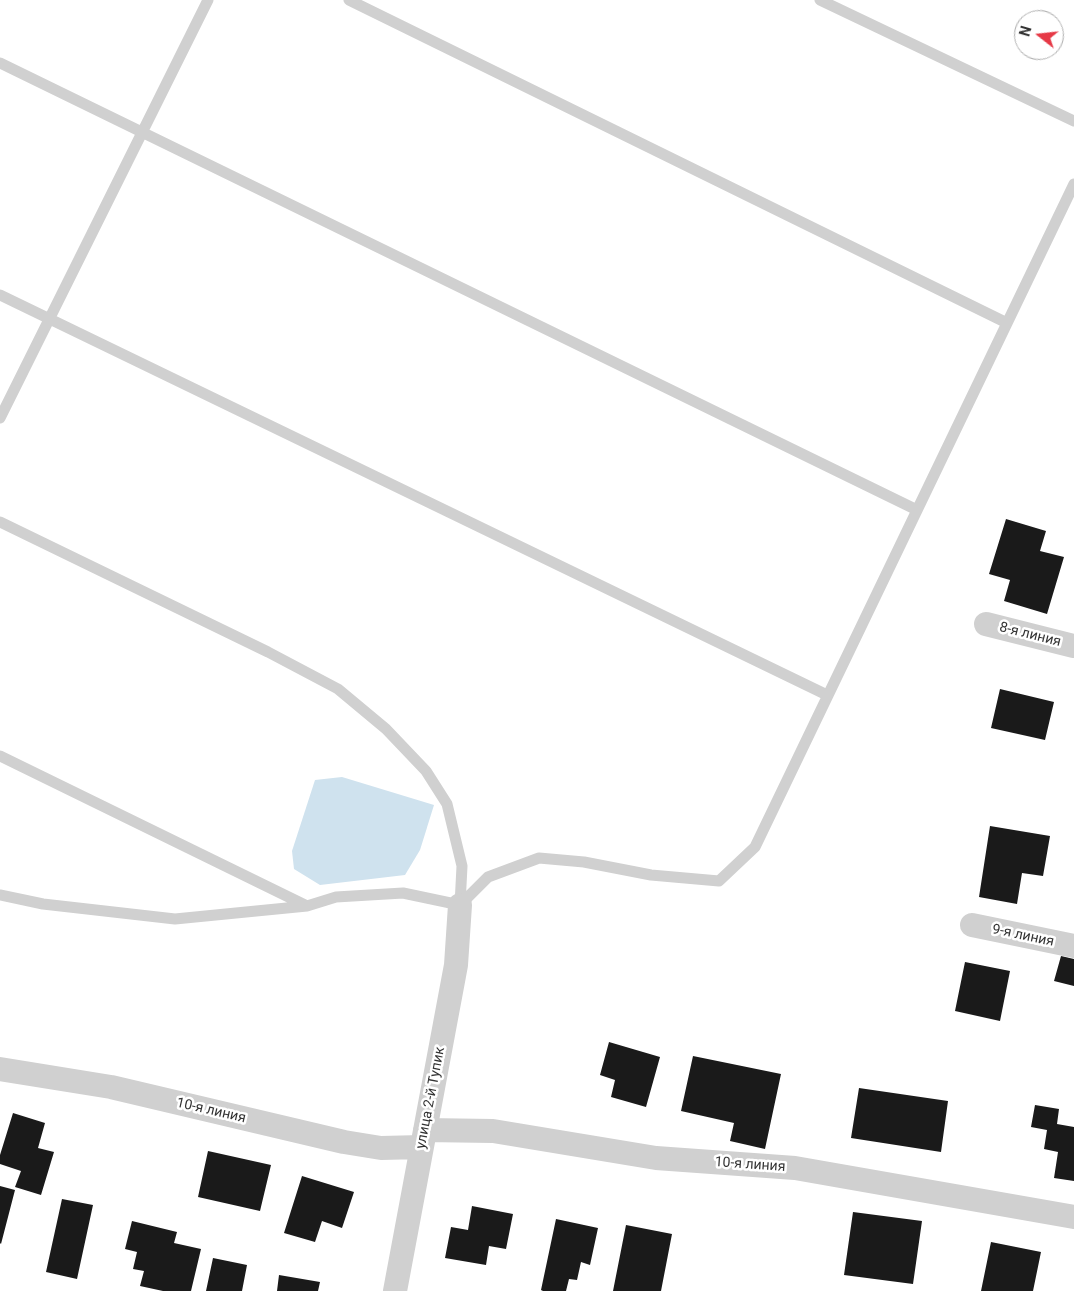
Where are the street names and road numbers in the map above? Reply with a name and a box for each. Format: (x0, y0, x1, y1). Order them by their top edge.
street label: 8-я линия (997, 619, 1063, 651)
street label: 9-я линия (990, 921, 1056, 951)
street label: улица 2-й Тупик (413, 1046, 449, 1150)
street label: 10-я линия (175, 1095, 247, 1127)
street label: 10-я линия (714, 1154, 786, 1176)

